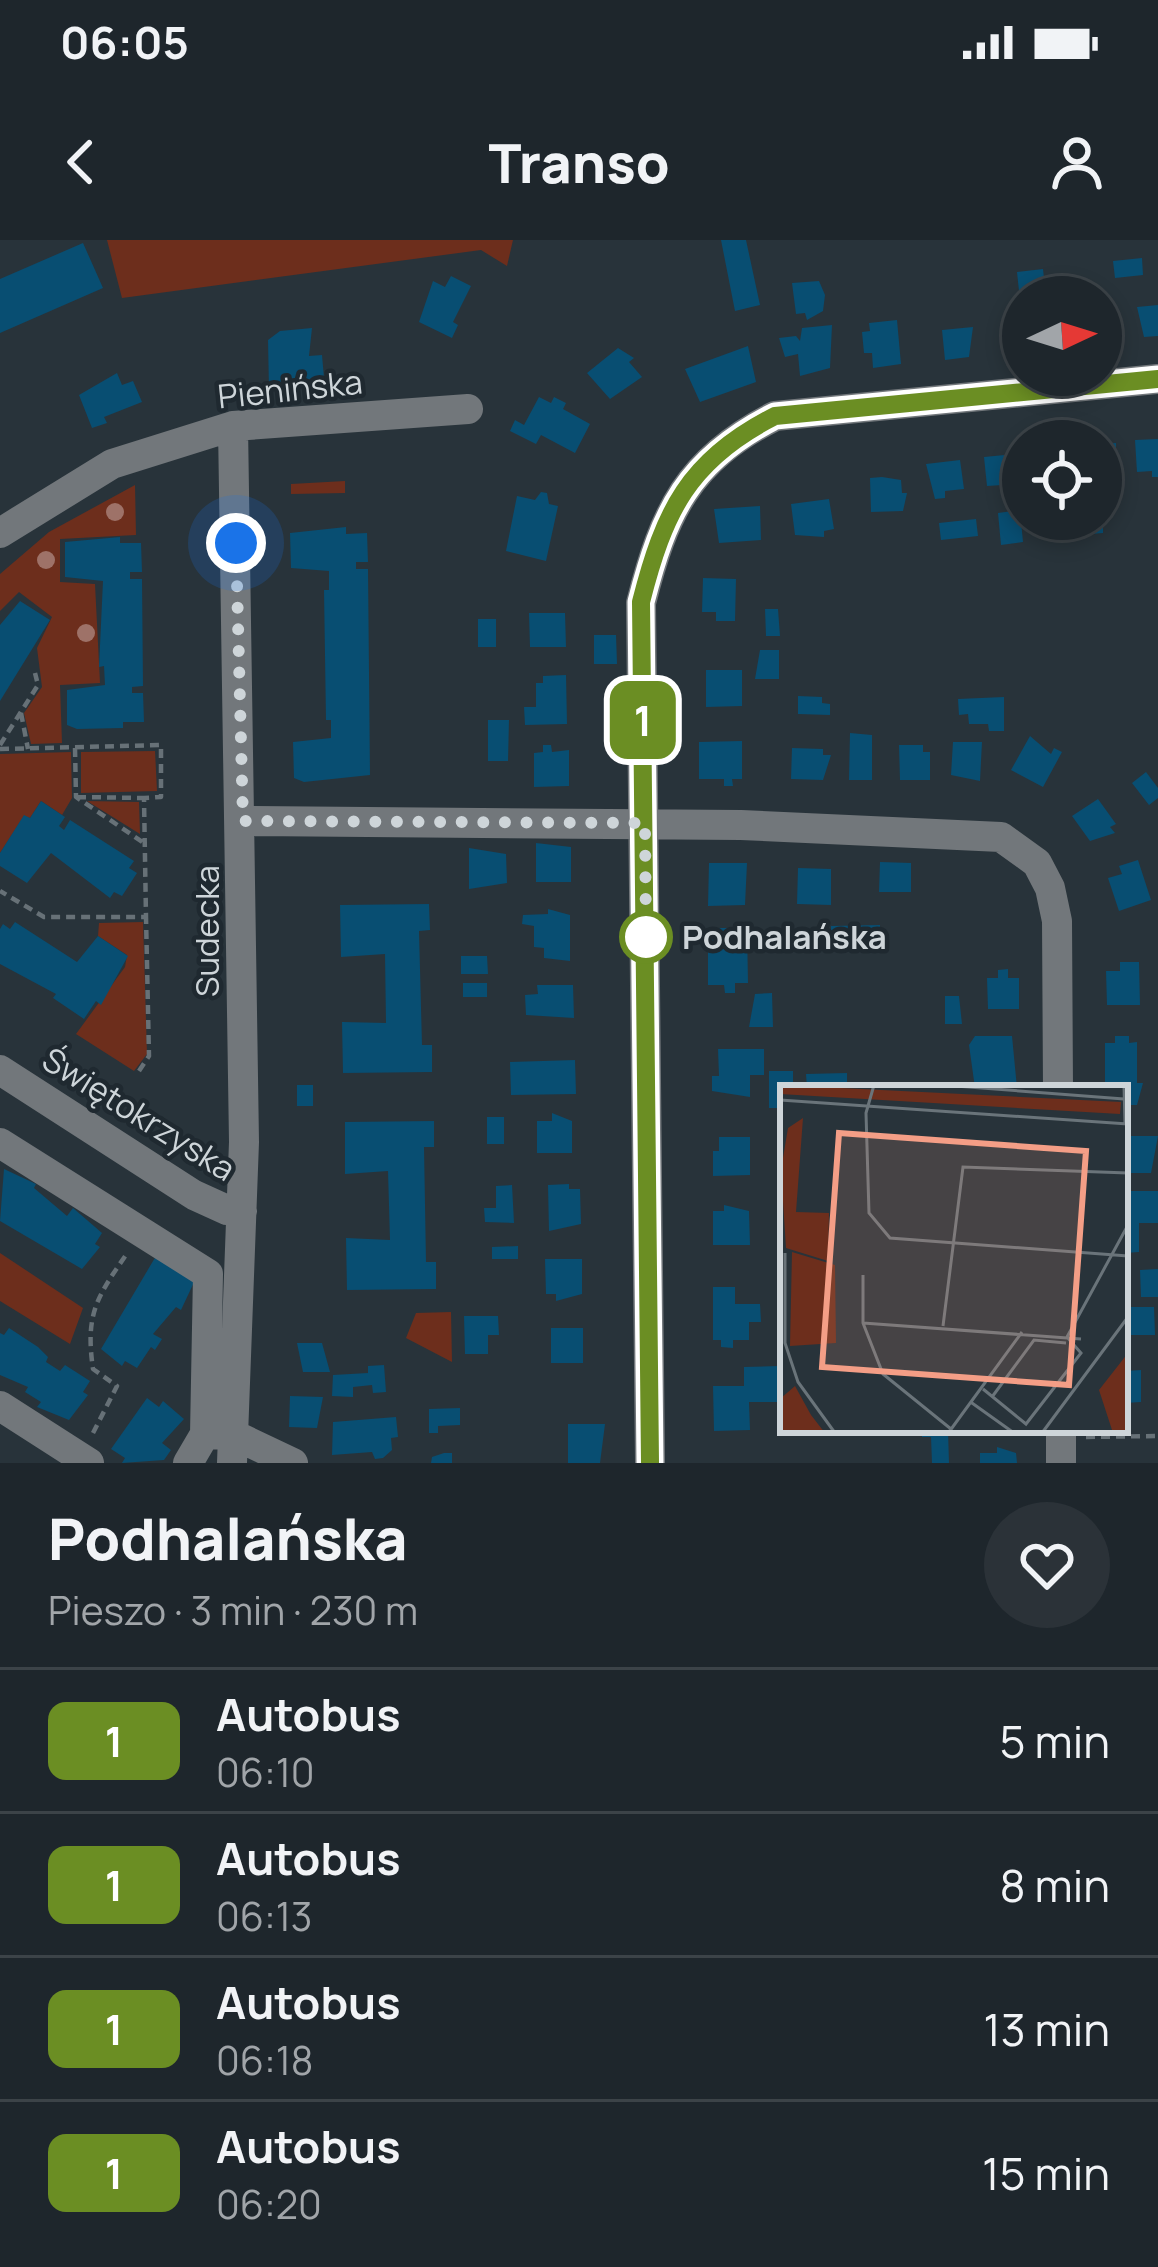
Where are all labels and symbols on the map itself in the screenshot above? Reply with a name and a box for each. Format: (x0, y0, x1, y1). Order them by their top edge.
north arrow (1002, 276, 1122, 396)
street label: Pienińska (215, 359, 365, 418)
your location (206, 513, 266, 573)
line badge: 1 (604, 681, 682, 759)
street label: Sudecka (184, 865, 229, 997)
marker: Podhalańska (621, 912, 671, 962)
place label: Podhalańska (682, 914, 887, 959)
street label: Świętokrzyska (34, 1036, 244, 1191)
inset map (780, 1085, 1128, 1433)

